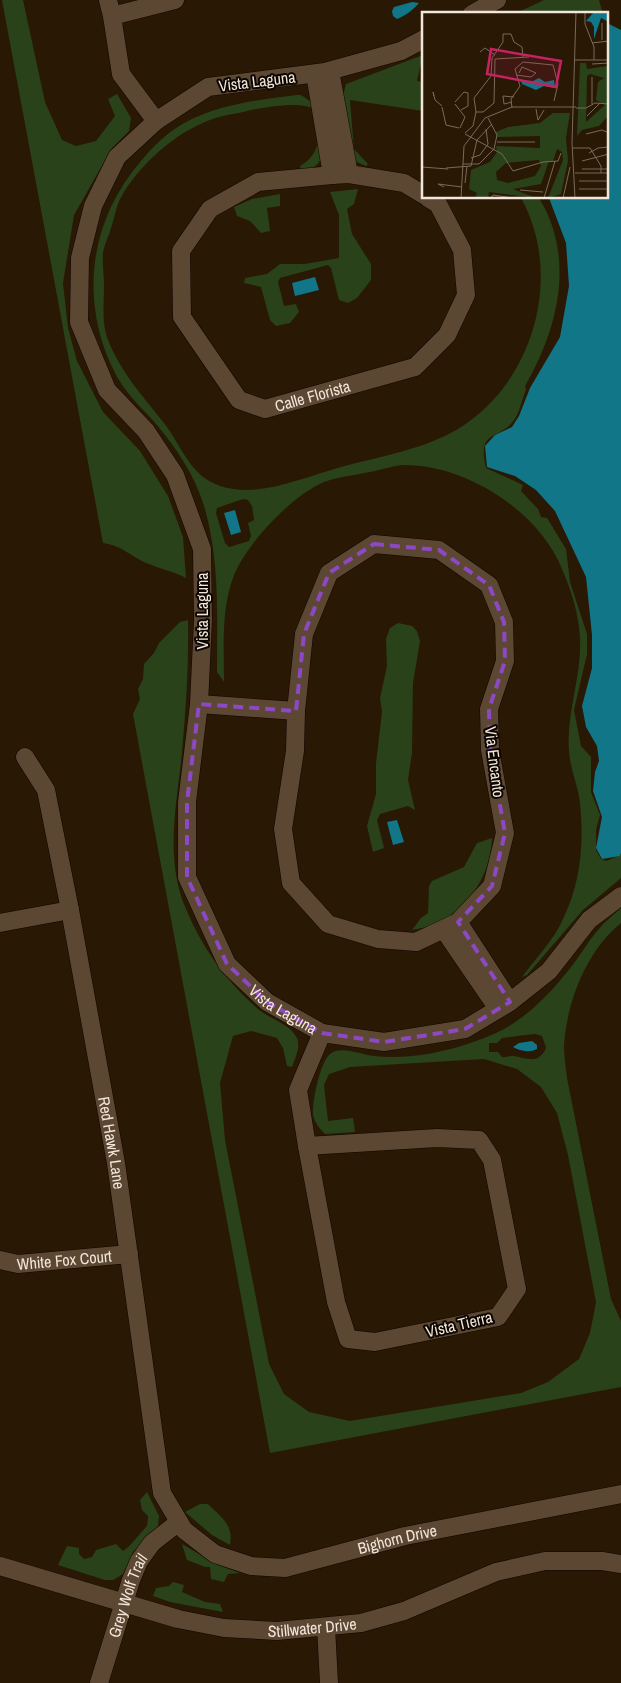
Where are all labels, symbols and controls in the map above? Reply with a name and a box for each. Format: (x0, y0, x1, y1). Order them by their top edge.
inset map (422, 12, 608, 199)
street label: Vista Laguna (217, 65, 297, 97)
street label: Calle Florista (272, 375, 353, 417)
street label: Vista Laguna (191, 572, 213, 650)
street label: Via Encanto (480, 725, 510, 799)
street label: Vista Laguna (244, 980, 322, 1039)
street label: Red Hawk Lane (93, 1095, 130, 1190)
street label: White Fox Court (16, 1245, 113, 1275)
street label: Vista Tierra (423, 1305, 495, 1342)
street label: Bighorn Drive (355, 1519, 439, 1559)
street label: Grey Wolf Trail (103, 1549, 152, 1640)
street label: Stillwater Drive (267, 1612, 358, 1642)

